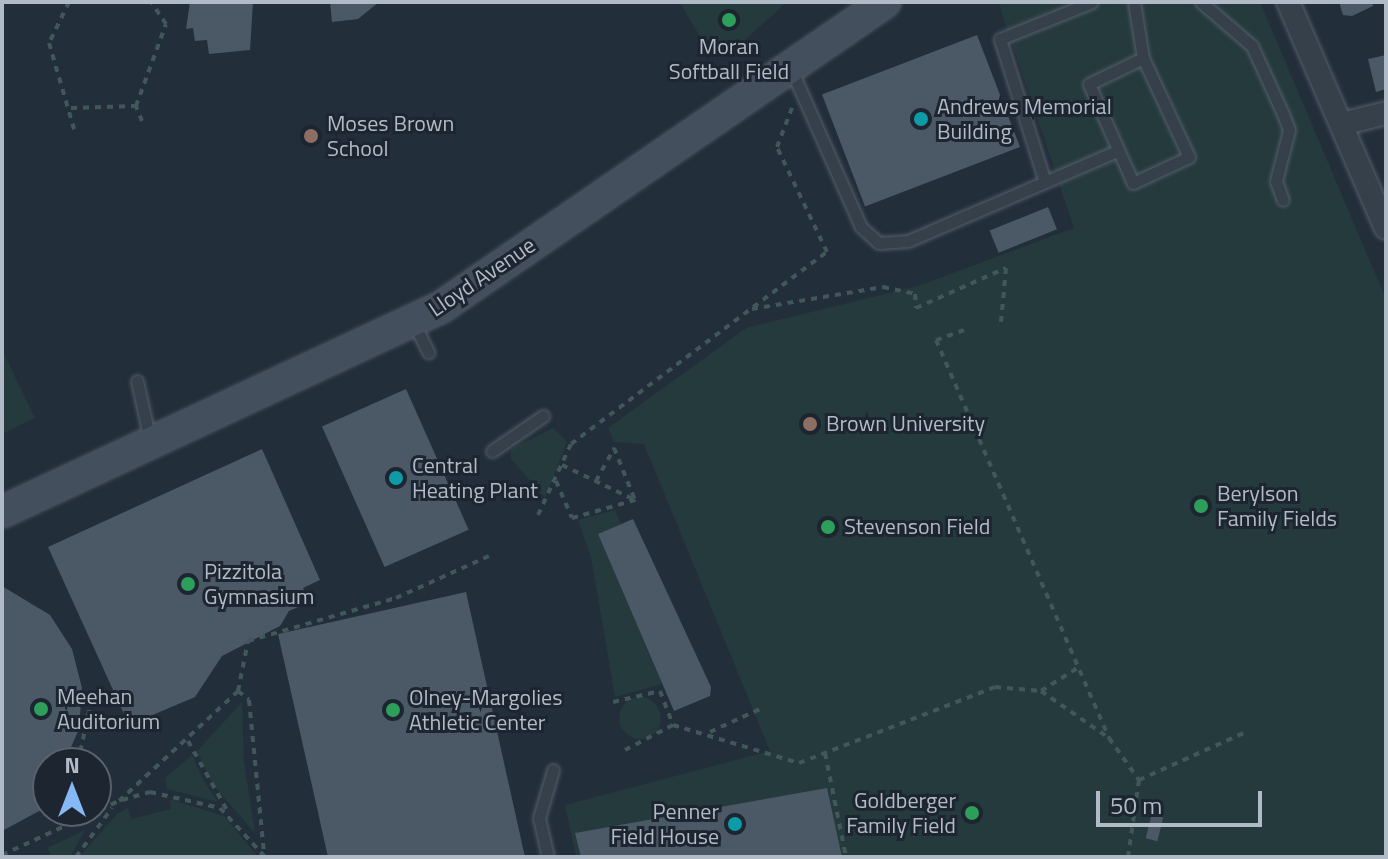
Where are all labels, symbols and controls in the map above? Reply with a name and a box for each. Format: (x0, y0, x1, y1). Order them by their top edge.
marker: Moran Softball Field (720, 11, 738, 29)
place label: Moran Softball Field (669, 33, 789, 84)
place label: Andrews Memorial Building (937, 93, 1112, 144)
place label: Moses Brown School (327, 110, 454, 162)
marker: Andrews Memorial Building (912, 110, 930, 128)
marker: Moses Brown School (302, 127, 320, 145)
street label: Lloyd Avenue (424, 232, 540, 322)
place label: Brown University (826, 411, 985, 437)
marker: Brown University (801, 415, 819, 433)
place label: Central Heating Plant (412, 452, 538, 504)
marker: Central Heating Plant (387, 469, 405, 487)
place label: Berylson Family Fields (1217, 480, 1337, 532)
marker: Berylson Family Fields (1192, 497, 1210, 515)
place label: Stevenson Field (844, 514, 990, 540)
marker: Stevenson Field (819, 518, 837, 536)
place label: Pizzitola Gymnasium (204, 558, 314, 610)
marker: Pizzitola Gymnasium (179, 575, 197, 593)
place label: Meehan Auditorium (57, 683, 160, 734)
place label: Olney-Margolies Athletic Center (409, 684, 562, 736)
marker: Meehan Auditorium (32, 700, 50, 718)
marker: Olney-Margolies Athletic Center (384, 701, 402, 719)
north arrow (32, 747, 112, 827)
text: N (64, 748, 80, 782)
scale bar (1100, 775, 1266, 825)
place label: Goldberger Family Field (846, 787, 956, 838)
text: 50 m (1110, 787, 1162, 823)
place label: Penner Field House (611, 798, 719, 850)
marker: Goldberger Family Field (963, 804, 981, 822)
marker: Penner Field House (726, 815, 744, 833)

